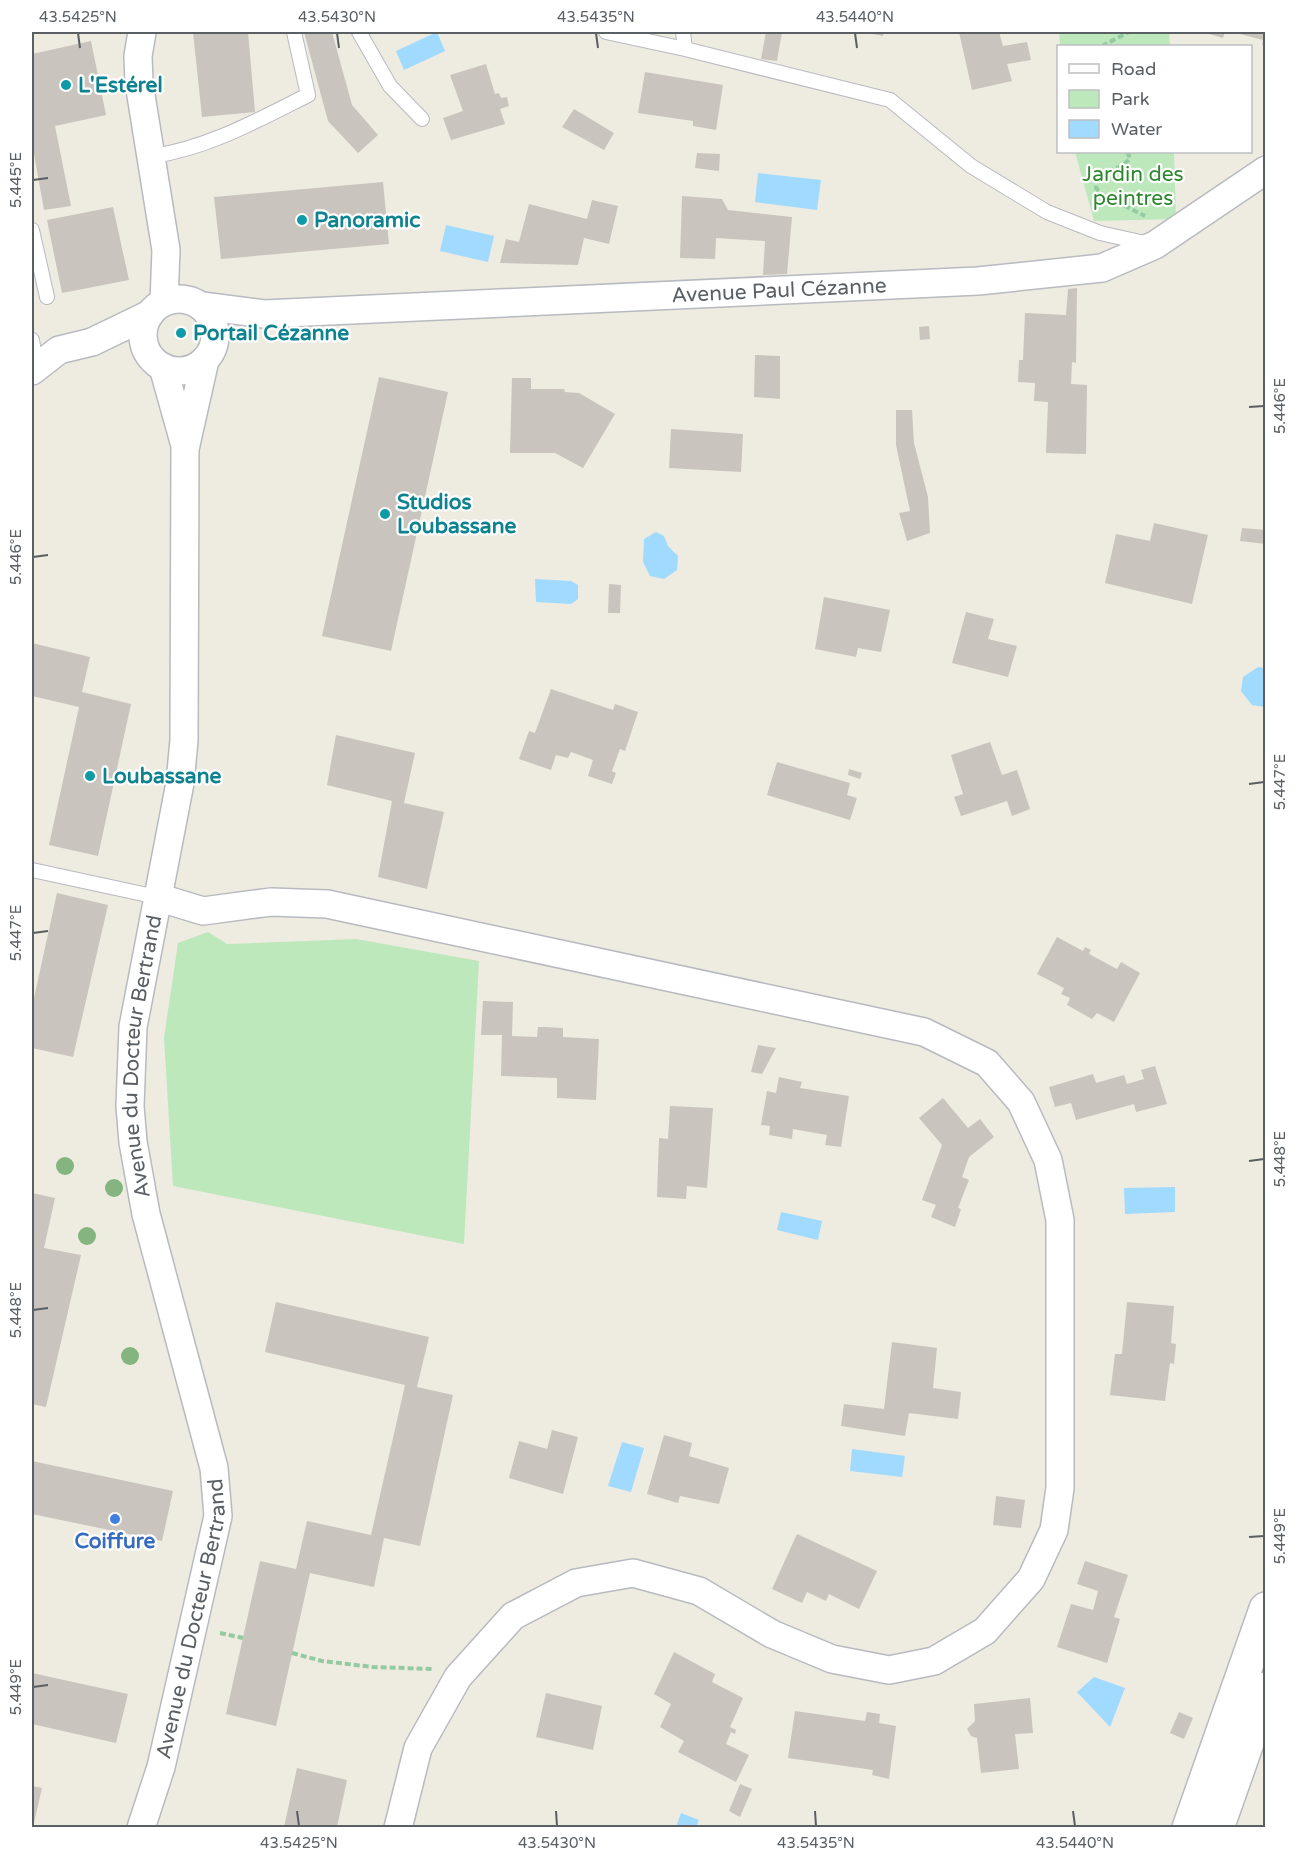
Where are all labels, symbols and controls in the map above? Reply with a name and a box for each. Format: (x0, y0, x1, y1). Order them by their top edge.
text: 43.5425°N (39, 8, 117, 26)
text: 43.5430°N (298, 8, 376, 26)
text: 43.5435°N (557, 8, 635, 26)
text: 43.5440°N (816, 8, 894, 26)
legend (1057, 45, 1252, 153)
text: Road (1111, 58, 1156, 80)
place label: L'Estérel (78, 73, 163, 98)
marker: L'Estérel (59, 78, 73, 92)
text: Park (1111, 88, 1150, 110)
text: Water (1111, 118, 1162, 140)
text: 5.445°E (7, 152, 25, 208)
park label: Jardin des peintres (1082, 162, 1184, 211)
place label: Panoramic (314, 208, 420, 233)
marker: Panoramic (295, 213, 309, 227)
street label: Avenue Paul Cézanne (671, 273, 887, 308)
place label: Portail Cézanne (193, 321, 349, 346)
marker: Portail Cézanne (174, 326, 188, 340)
text: 5.446°E (1271, 378, 1289, 434)
place label: Studios Loubassane (397, 490, 516, 539)
marker: Studios Loubassane (378, 507, 392, 521)
text: 5.446°E (7, 529, 25, 585)
text: 5.447°E (1271, 754, 1289, 810)
place label: Loubassane (102, 764, 221, 789)
marker: Loubassane (83, 769, 97, 783)
text: 5.447°E (7, 905, 25, 961)
street label: Avenue du Docteur Bertrand (117, 913, 167, 1200)
text: 5.448°E (1271, 1131, 1289, 1187)
text: 5.448°E (7, 1282, 25, 1338)
street label: Avenue du Docteur Bertrand (151, 1478, 230, 1761)
text: 5.449°E (1271, 1508, 1289, 1564)
marker: Coiffure (108, 1512, 122, 1526)
place label: Coiffure (75, 1529, 156, 1554)
text: 5.449°E (7, 1659, 25, 1715)
text: 43.5425°N (260, 1834, 338, 1852)
text: 43.5430°N (518, 1834, 596, 1852)
text: 43.5435°N (777, 1834, 855, 1852)
text: 43.5440°N (1036, 1834, 1114, 1852)

